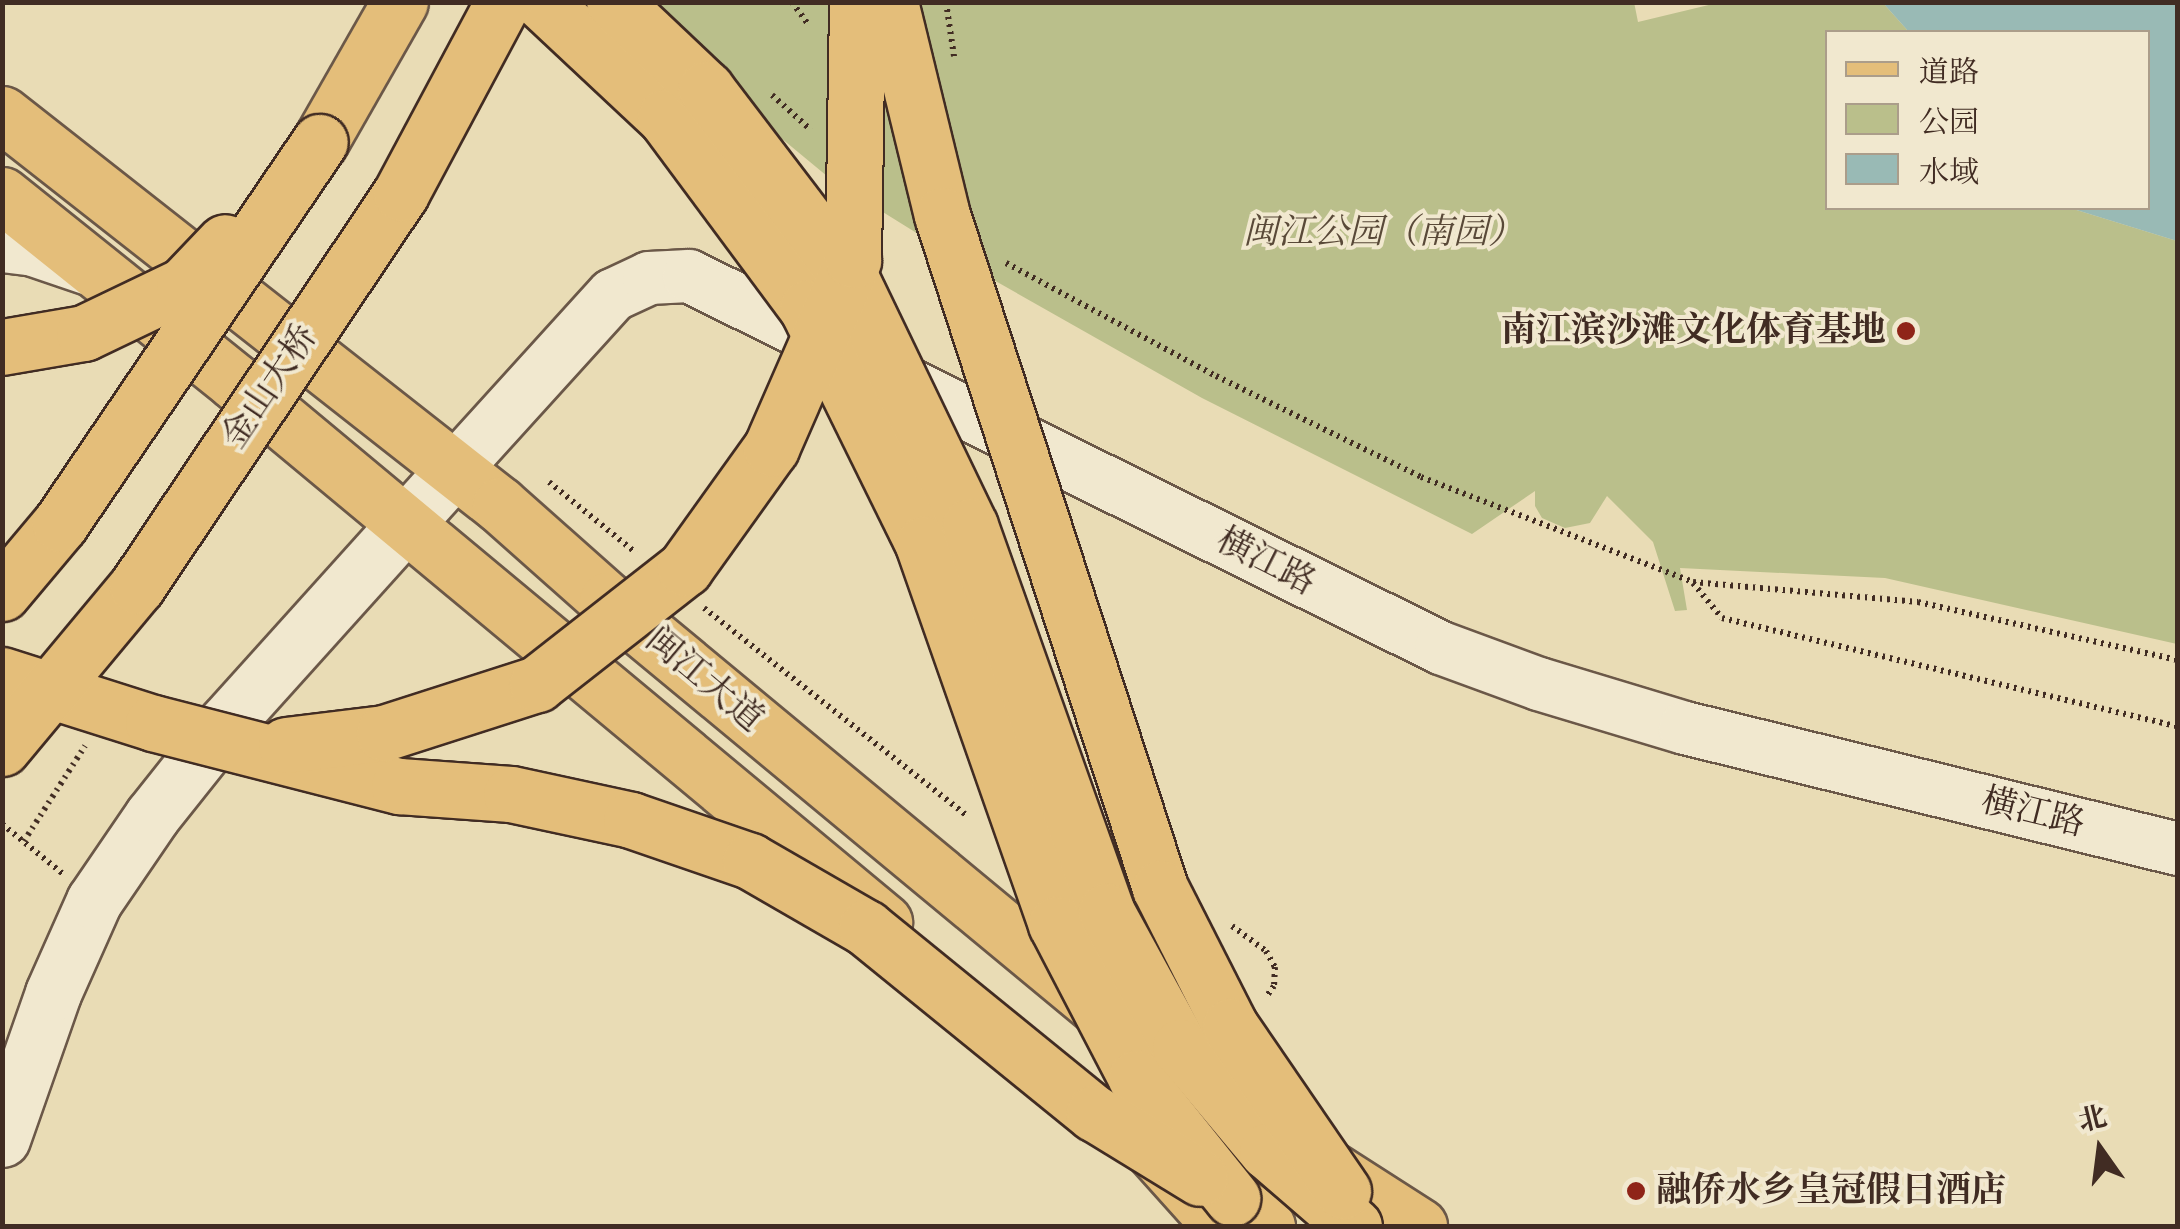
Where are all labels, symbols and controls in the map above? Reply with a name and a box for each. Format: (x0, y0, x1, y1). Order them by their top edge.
legend (1825, 30, 2150, 210)
text: 道路 (1919, 54, 1979, 92)
text: 公园 (1919, 104, 1979, 142)
text: 水域 (1919, 154, 1979, 192)
park label: 闽江公园（南园） (1243, 212, 1523, 254)
place label: 南江滨沙滩文化体育基地 (1501, 310, 1886, 352)
street label: 金山大桥 (213, 317, 327, 457)
marker: 南江滨沙滩文化体育基地 (1895, 320, 1917, 342)
street label: 横江路 (1210, 519, 1322, 605)
street label: 闽江大道 (637, 619, 771, 741)
street label: 横江路 (1977, 780, 2089, 846)
north arrow (2050, 1099, 2150, 1199)
text: 北 (2075, 1099, 2110, 1140)
place label: 融侨水乡皇冠假日酒店 (1656, 1170, 2006, 1212)
marker: 融侨水乡皇冠假日酒店 (1625, 1180, 1647, 1202)

